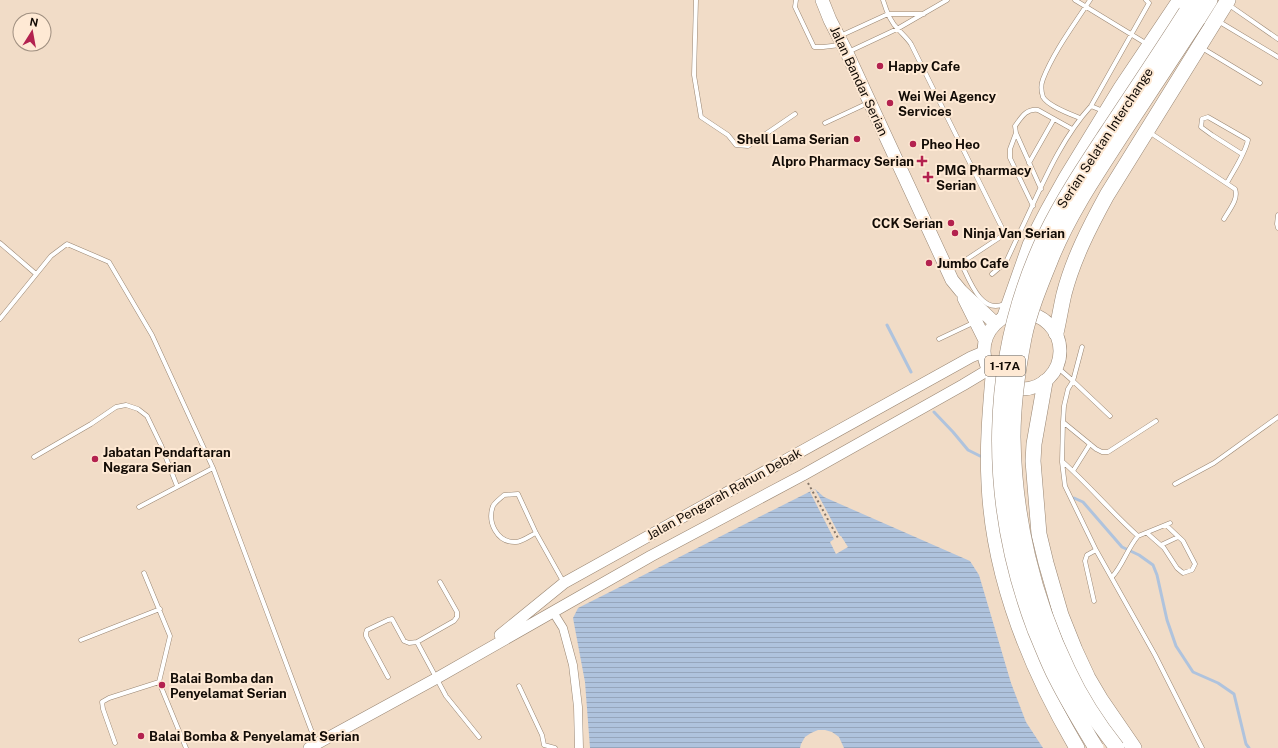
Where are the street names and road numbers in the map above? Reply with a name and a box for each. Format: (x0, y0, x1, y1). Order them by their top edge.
street label: Jalan Bandar Serian (827, 24, 891, 138)
street label: Serian Selatan Interchange (1054, 65, 1156, 211)
road number: 1-17A (985, 356, 1025, 376)
street label: Jalan Pengarah Rahun Debak (644, 445, 804, 543)

